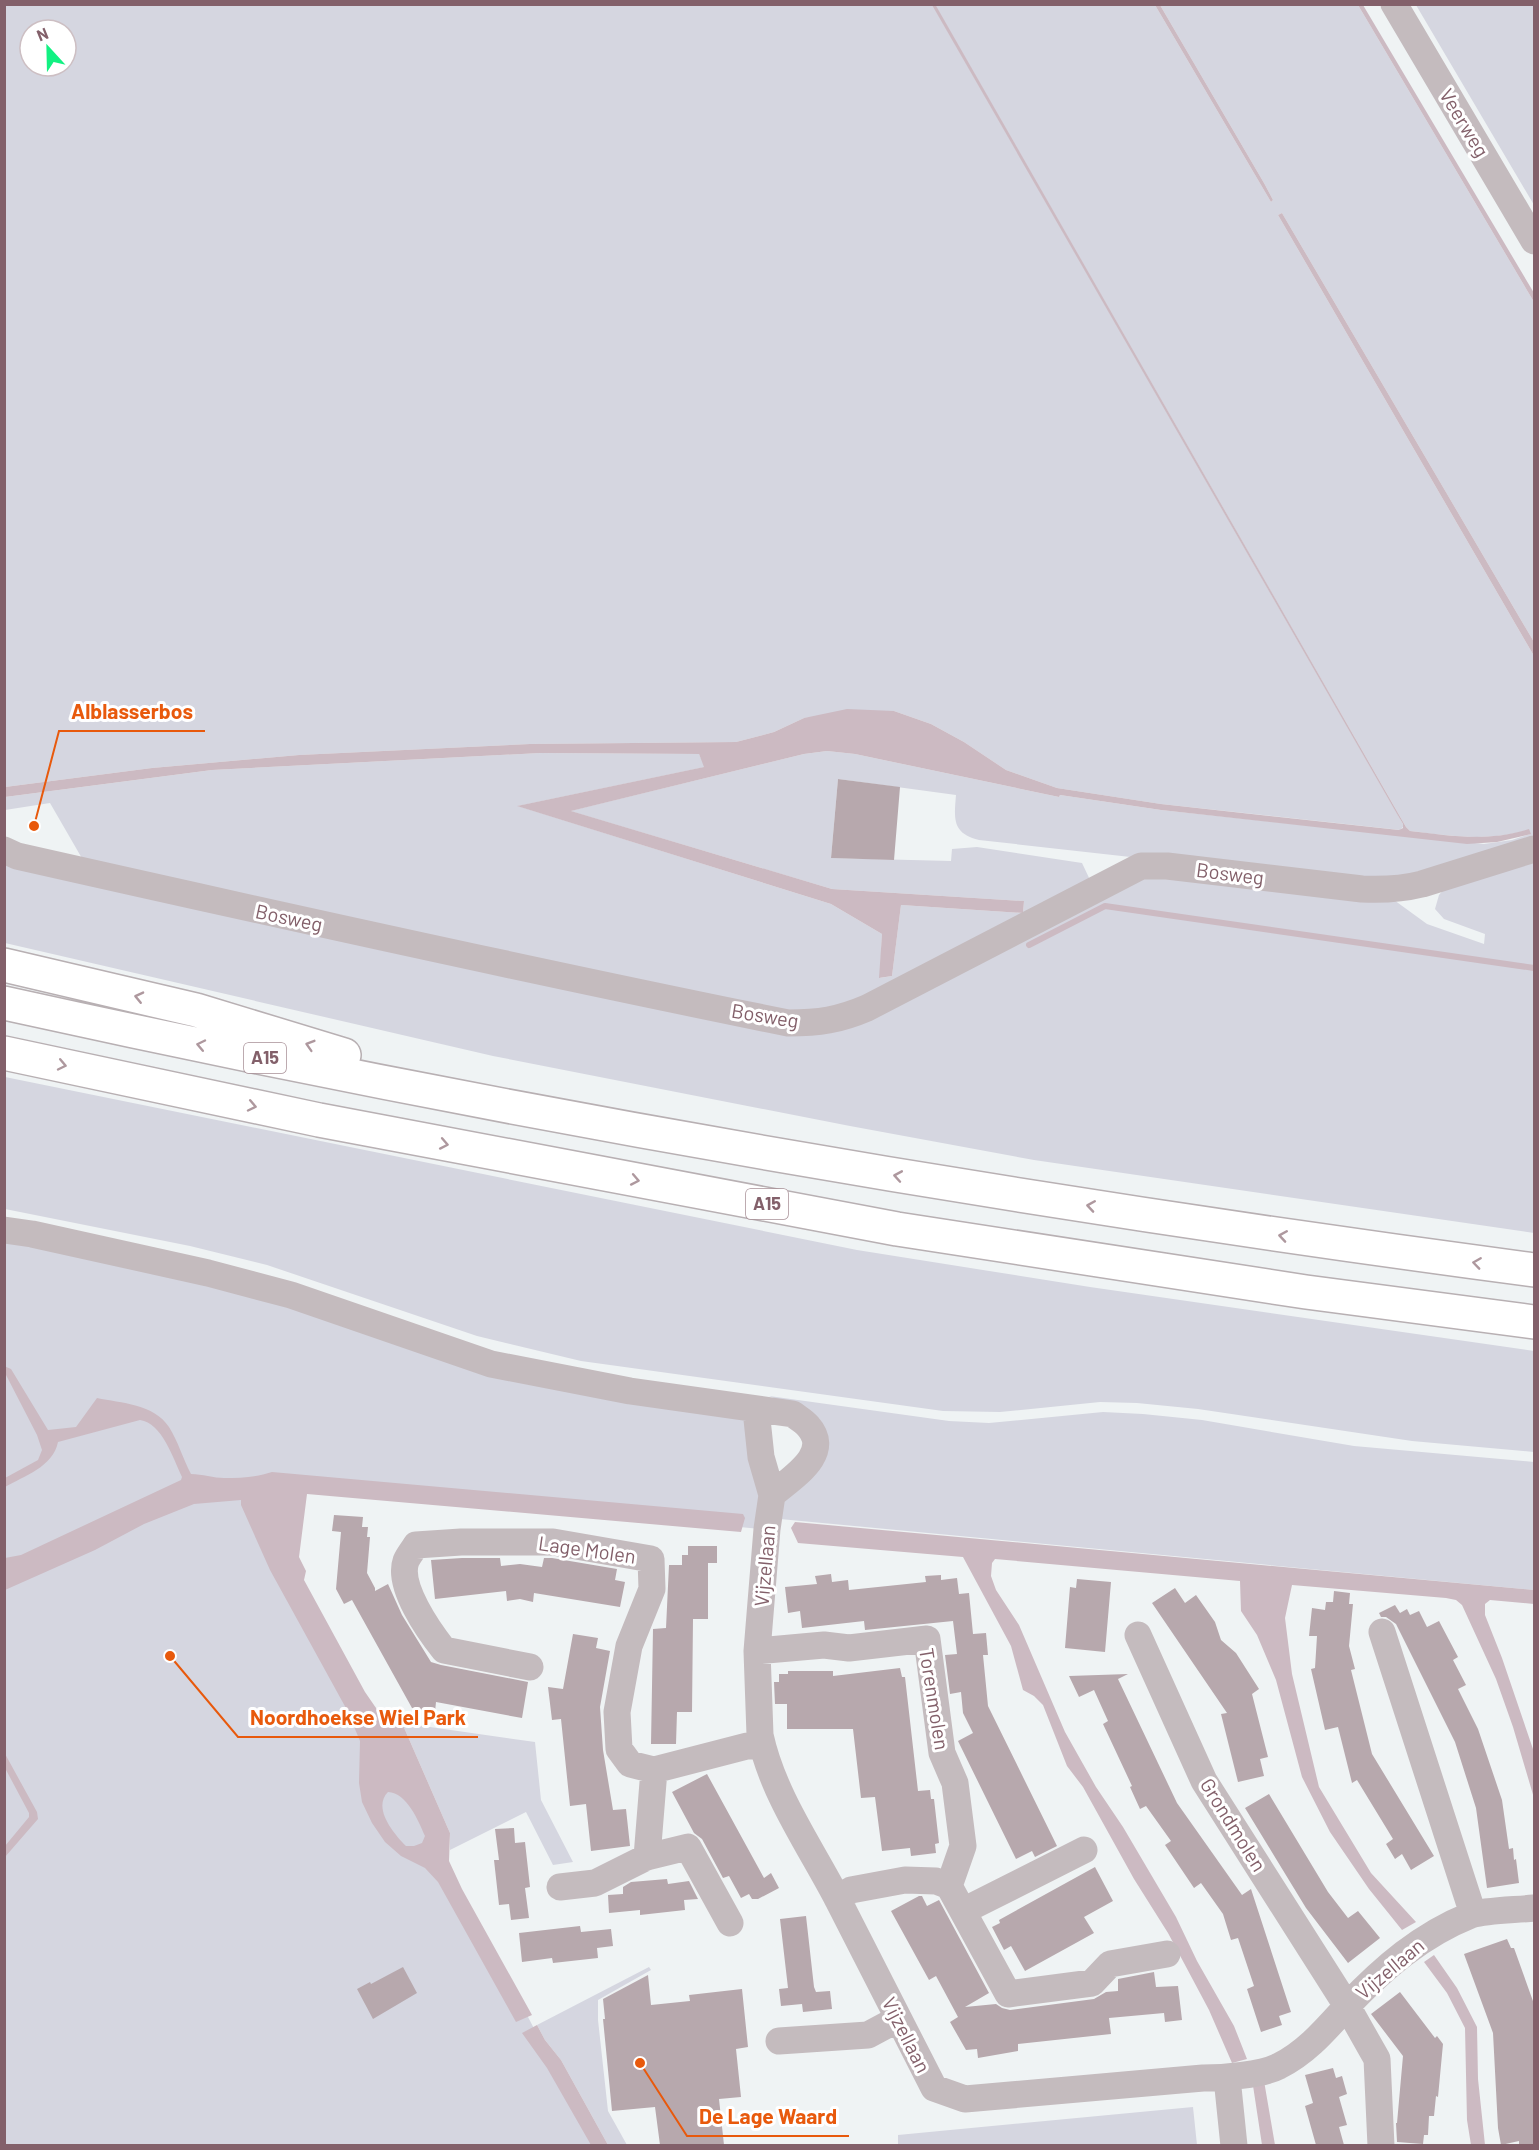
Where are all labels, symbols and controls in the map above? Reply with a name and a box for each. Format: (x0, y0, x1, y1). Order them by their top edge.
north arrow (18, 18, 78, 78)
text: N (34, 23, 51, 44)
street label: Veerweg (1435, 84, 1495, 161)
callout: Alblasserbos (59, 692, 205, 731)
text: Alblasserbos (71, 698, 193, 723)
street label: Bosweg (1195, 857, 1265, 889)
street label: Bosweg (254, 898, 325, 936)
one-way arrow (134, 991, 144, 1004)
street label: Bosweg (730, 998, 801, 1032)
one-way arrow (197, 1039, 207, 1052)
one-way arrow (305, 1040, 316, 1052)
road number: A15 (244, 1043, 286, 1073)
one-way arrow (56, 1058, 66, 1071)
one-way arrow (247, 1099, 257, 1112)
one-way arrow (439, 1137, 448, 1149)
one-way arrow (893, 1170, 903, 1183)
one-way arrow (630, 1173, 640, 1186)
road number: A15 (746, 1189, 788, 1219)
one-way arrow (1086, 1200, 1096, 1213)
one-way arrow (1279, 1231, 1288, 1243)
one-way arrow (1472, 1257, 1481, 1269)
street label: Vijzellaan (748, 1524, 780, 1608)
street label: Lage Molen (537, 1530, 637, 1568)
street label: Torenmolen (915, 1646, 955, 1752)
callout: Noordhoekse Wiel Park (238, 1698, 478, 1737)
text: Noordhoekse Wiel Park (250, 1704, 466, 1729)
street label: Grondmolen (1196, 1773, 1272, 1875)
street label: Vijzellaan (1350, 1933, 1428, 2004)
street label: Vijzellaan (878, 1993, 936, 2076)
callout: De Lage Waard (687, 2097, 849, 2136)
text: De Lage Waard (699, 2103, 837, 2128)

